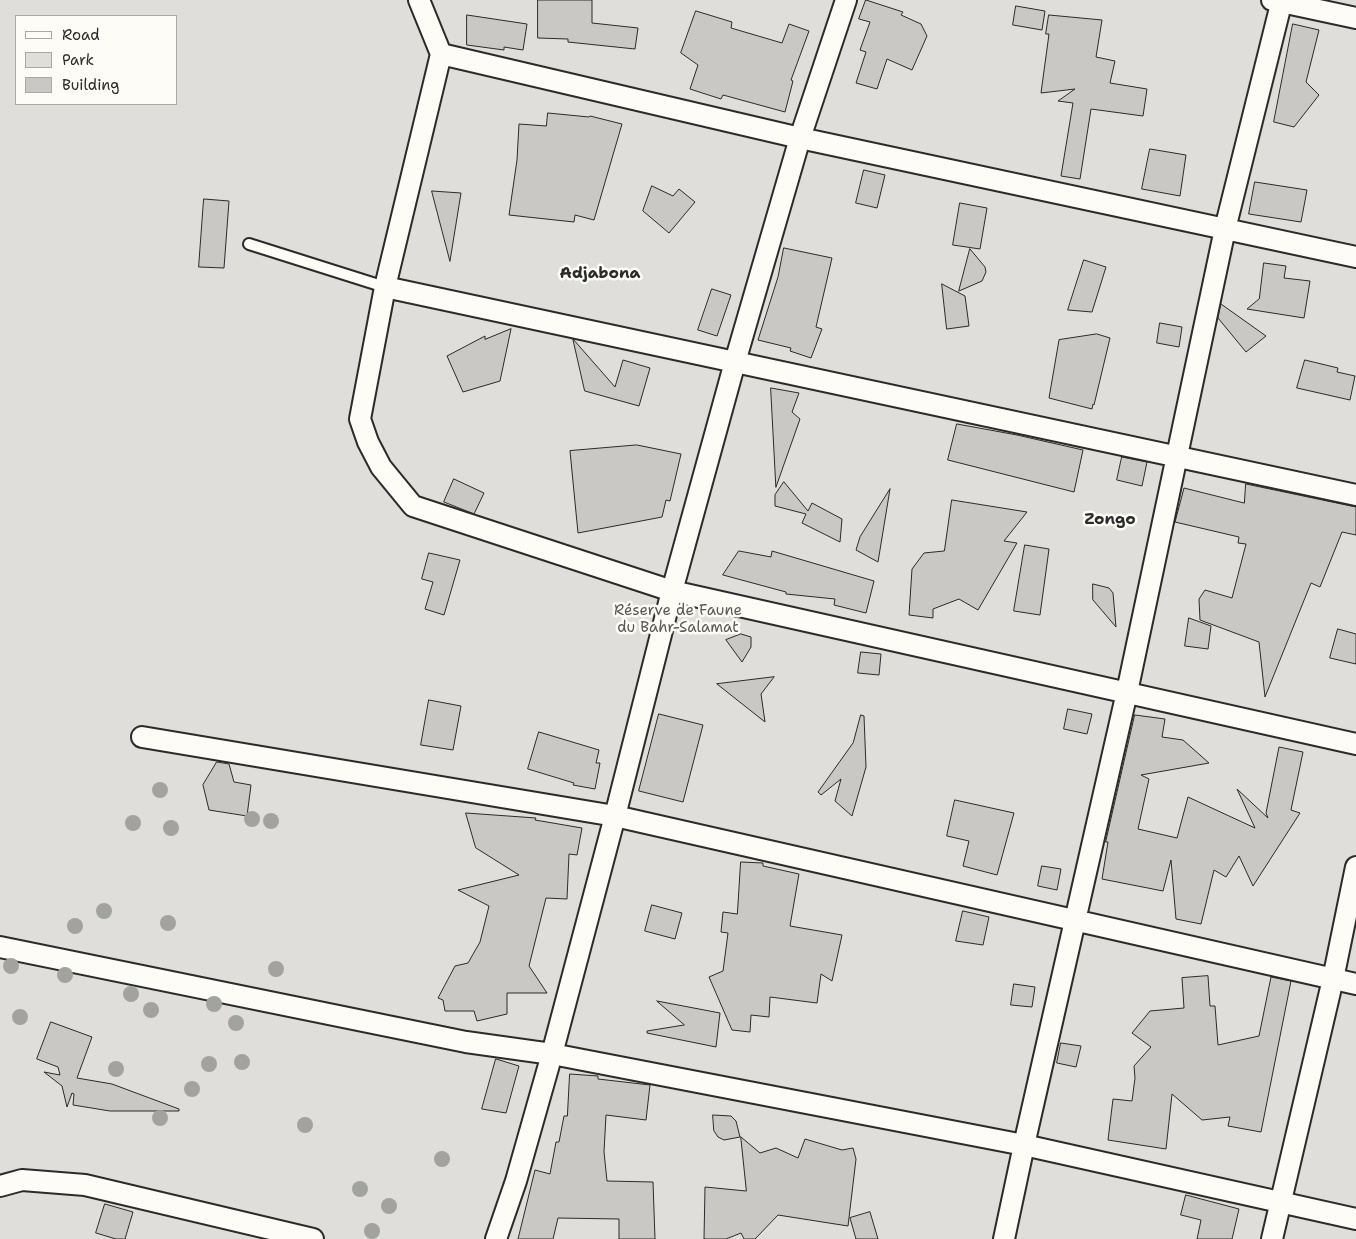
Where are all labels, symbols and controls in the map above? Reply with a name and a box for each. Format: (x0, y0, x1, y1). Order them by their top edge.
legend (15, 15, 178, 105)
text: Road (62, 25, 100, 45)
text: Park (62, 50, 94, 70)
text: Building (62, 75, 119, 95)
district label: Adjabona (559, 264, 641, 284)
district label: Zongo (1084, 510, 1136, 530)
park label: Réserve de Faune du Bahr-Salamat (614, 602, 742, 637)

